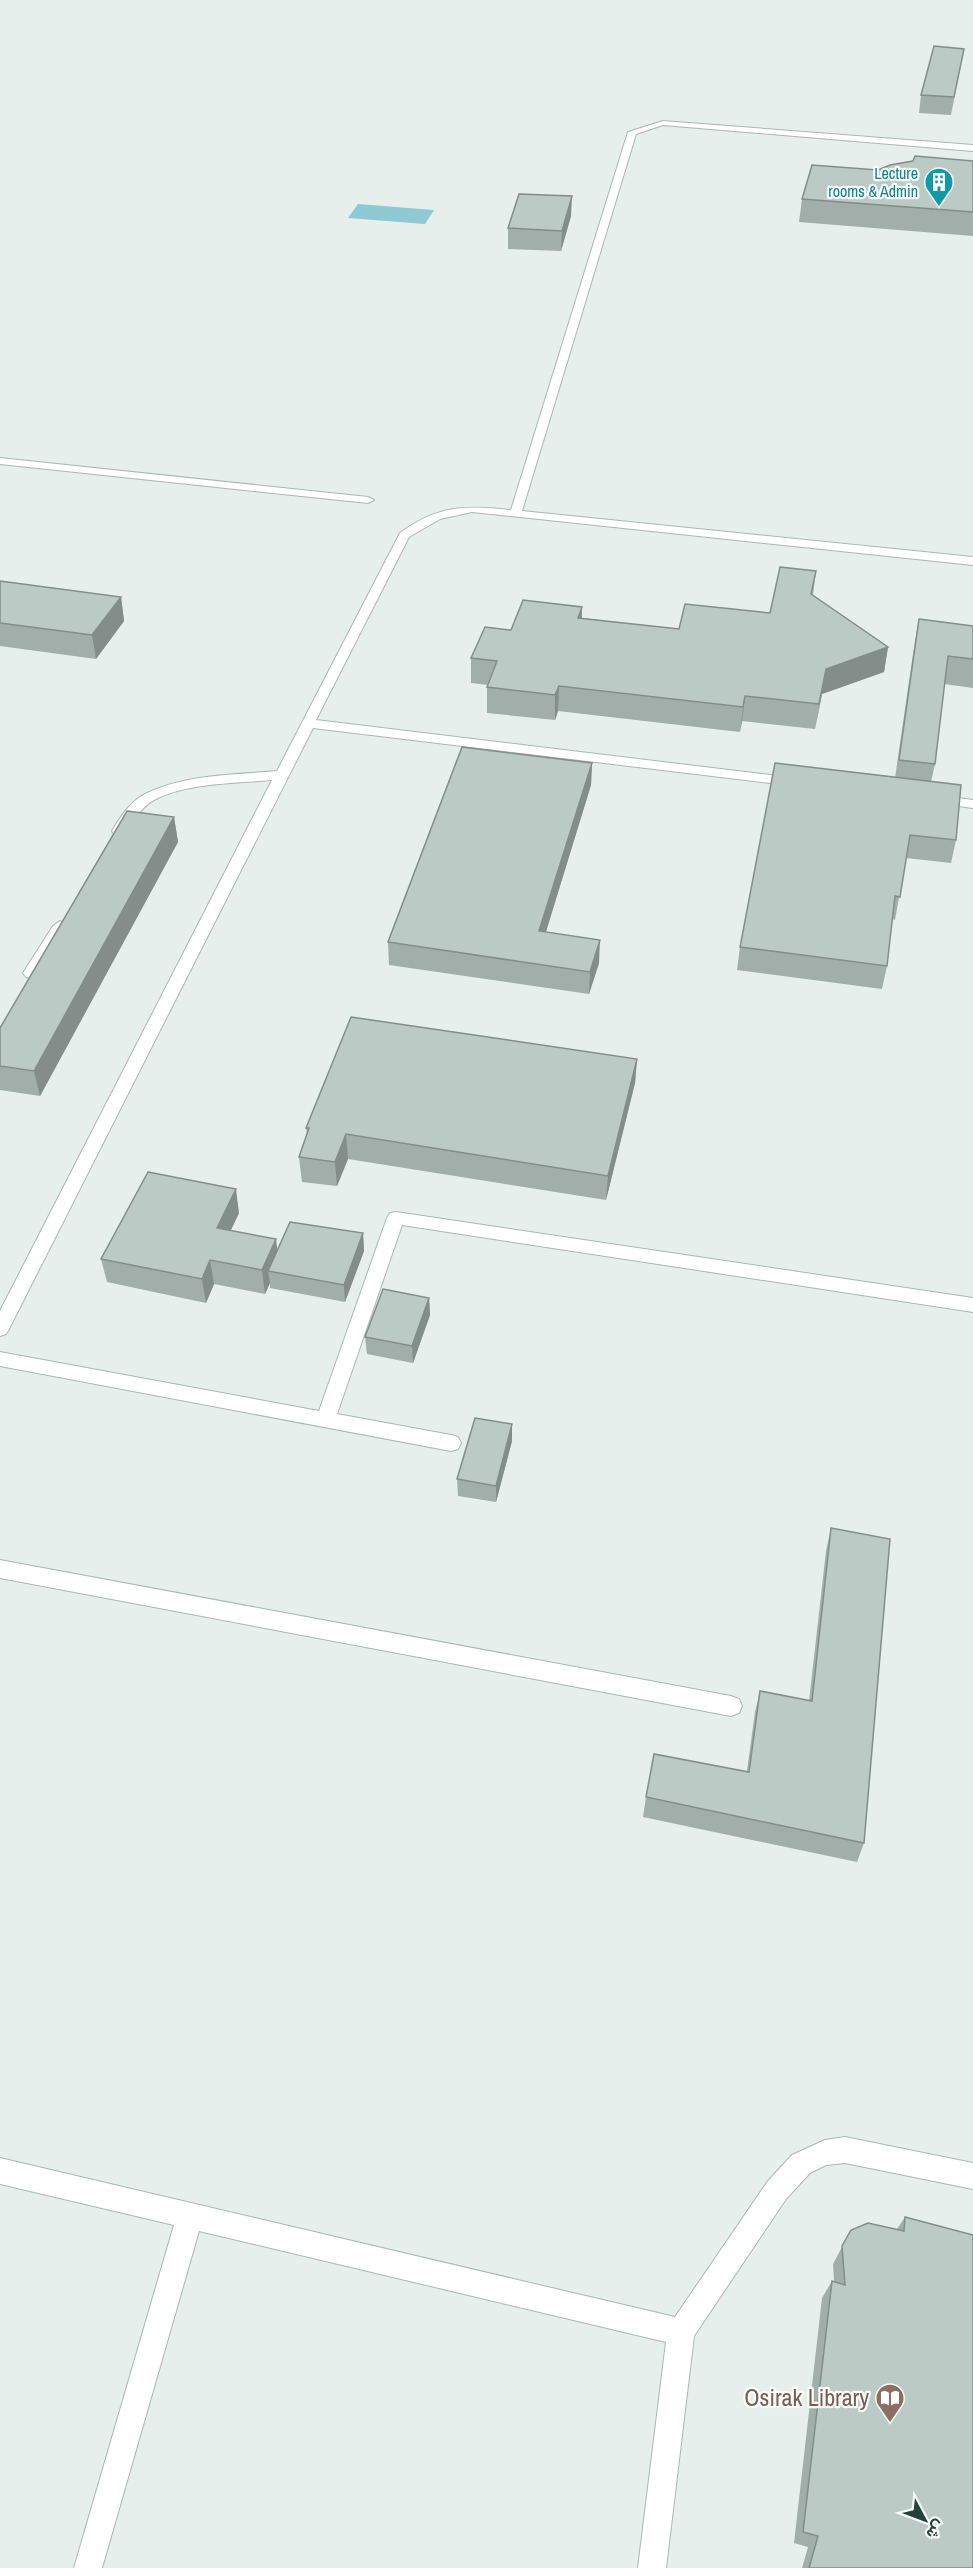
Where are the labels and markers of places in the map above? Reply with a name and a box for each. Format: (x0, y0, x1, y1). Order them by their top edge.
place label: Lecture rooms & Admin (828, 162, 918, 202)
building icon: Lecture rooms & Admin (923, 166, 955, 208)
place label: Osirak Library (744, 2381, 869, 2413)
library icon: Osirak Library (874, 2382, 906, 2424)

